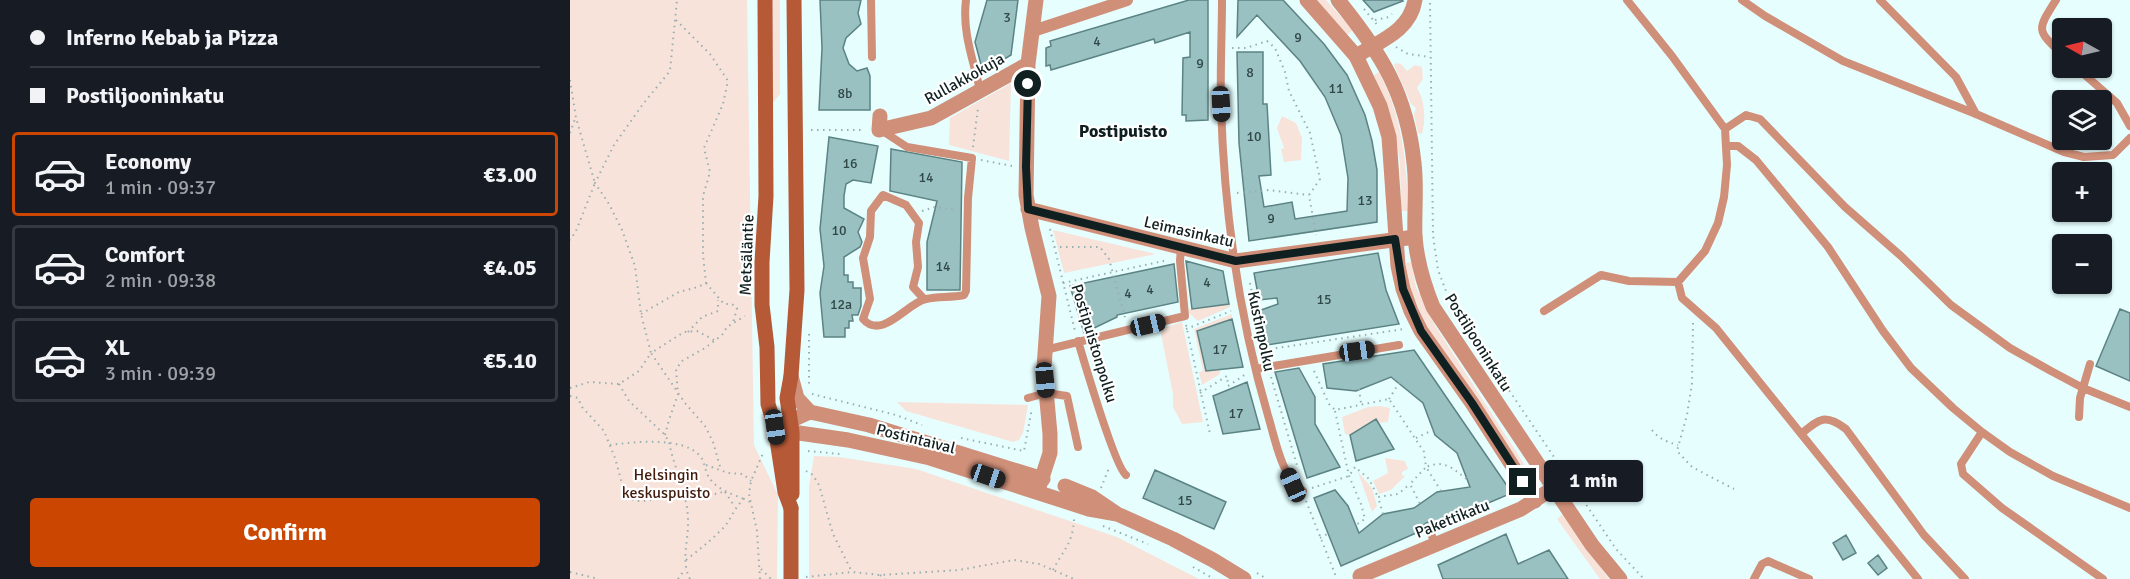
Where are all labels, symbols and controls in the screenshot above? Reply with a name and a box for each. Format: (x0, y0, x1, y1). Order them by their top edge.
house number: 3 (1003, 9, 1011, 26)
north arrow (2052, 18, 2112, 78)
map controls (2052, 18, 2112, 294)
text: Inferno Kebab ja Pizza (66, 24, 278, 51)
house number: 9 (1294, 29, 1302, 46)
house number: 4 (1093, 33, 1101, 50)
street label: Rullakkokuja (921, 49, 1008, 109)
house number: 9 (1196, 55, 1204, 72)
house number: 8 (1246, 64, 1254, 81)
route start (1014, 70, 1041, 97)
house number: 11 (1328, 80, 1344, 97)
text: Postiljooninkatu (66, 82, 224, 109)
house number: 8b (838, 85, 852, 102)
car (1211, 86, 1231, 122)
button: layers (2052, 90, 2112, 150)
district label: Postipuisto (1079, 120, 1167, 142)
house number: 10 (1246, 128, 1262, 145)
icon: car (33, 147, 87, 201)
text: Economy (105, 148, 191, 175)
house number: 16 (842, 155, 858, 172)
text: €3.00 (483, 161, 537, 188)
button: + (2052, 162, 2112, 222)
house number: 14 (918, 169, 934, 186)
text: 1 min · 09:37 (105, 175, 216, 200)
house number: 13 (1357, 192, 1373, 209)
house number: 9 (1267, 210, 1275, 227)
street label: Leimasinkatu (1142, 212, 1236, 252)
street label: Metsäläntie (736, 214, 758, 296)
house number: 10 (831, 222, 847, 239)
button: − (2052, 234, 2112, 294)
icon: car (33, 240, 87, 294)
text: Comfort (105, 241, 185, 268)
text: €4.05 (483, 254, 537, 281)
house number: 14 (935, 258, 951, 275)
text: 2 min · 09:38 (105, 268, 216, 293)
house number: 4 (1203, 274, 1211, 291)
house number: 4 (1146, 281, 1154, 298)
street label: Postipuistonpolku (1066, 282, 1122, 405)
house number: 4 (1124, 285, 1132, 302)
street label: Kustinpolku (1243, 289, 1279, 373)
street label: Postiljooninkatu (1440, 290, 1516, 395)
house number: 15 (1316, 291, 1332, 308)
house number: 12a (830, 296, 852, 313)
car (1128, 312, 1168, 338)
icon: car (33, 333, 87, 387)
text: XL (105, 334, 130, 361)
car (1338, 340, 1376, 362)
house number: 17 (1212, 341, 1228, 358)
text: €5.10 (483, 347, 537, 374)
text: 3 min · 09:39 (105, 361, 216, 386)
car (1034, 361, 1056, 399)
house number: 17 (1228, 405, 1244, 422)
car (764, 408, 786, 446)
street label: Postintaival (874, 420, 958, 459)
callout: 1 min (1544, 461, 1643, 503)
car (968, 462, 1008, 490)
park label: Helsingin keskuspuisto (622, 465, 710, 503)
car (1277, 465, 1309, 505)
route end (1509, 468, 1536, 495)
text: 1 min (1569, 468, 1618, 493)
house number: 15 (1177, 492, 1193, 509)
street label: Pakettikatu (1412, 495, 1493, 543)
button: Confirm (30, 498, 540, 567)

